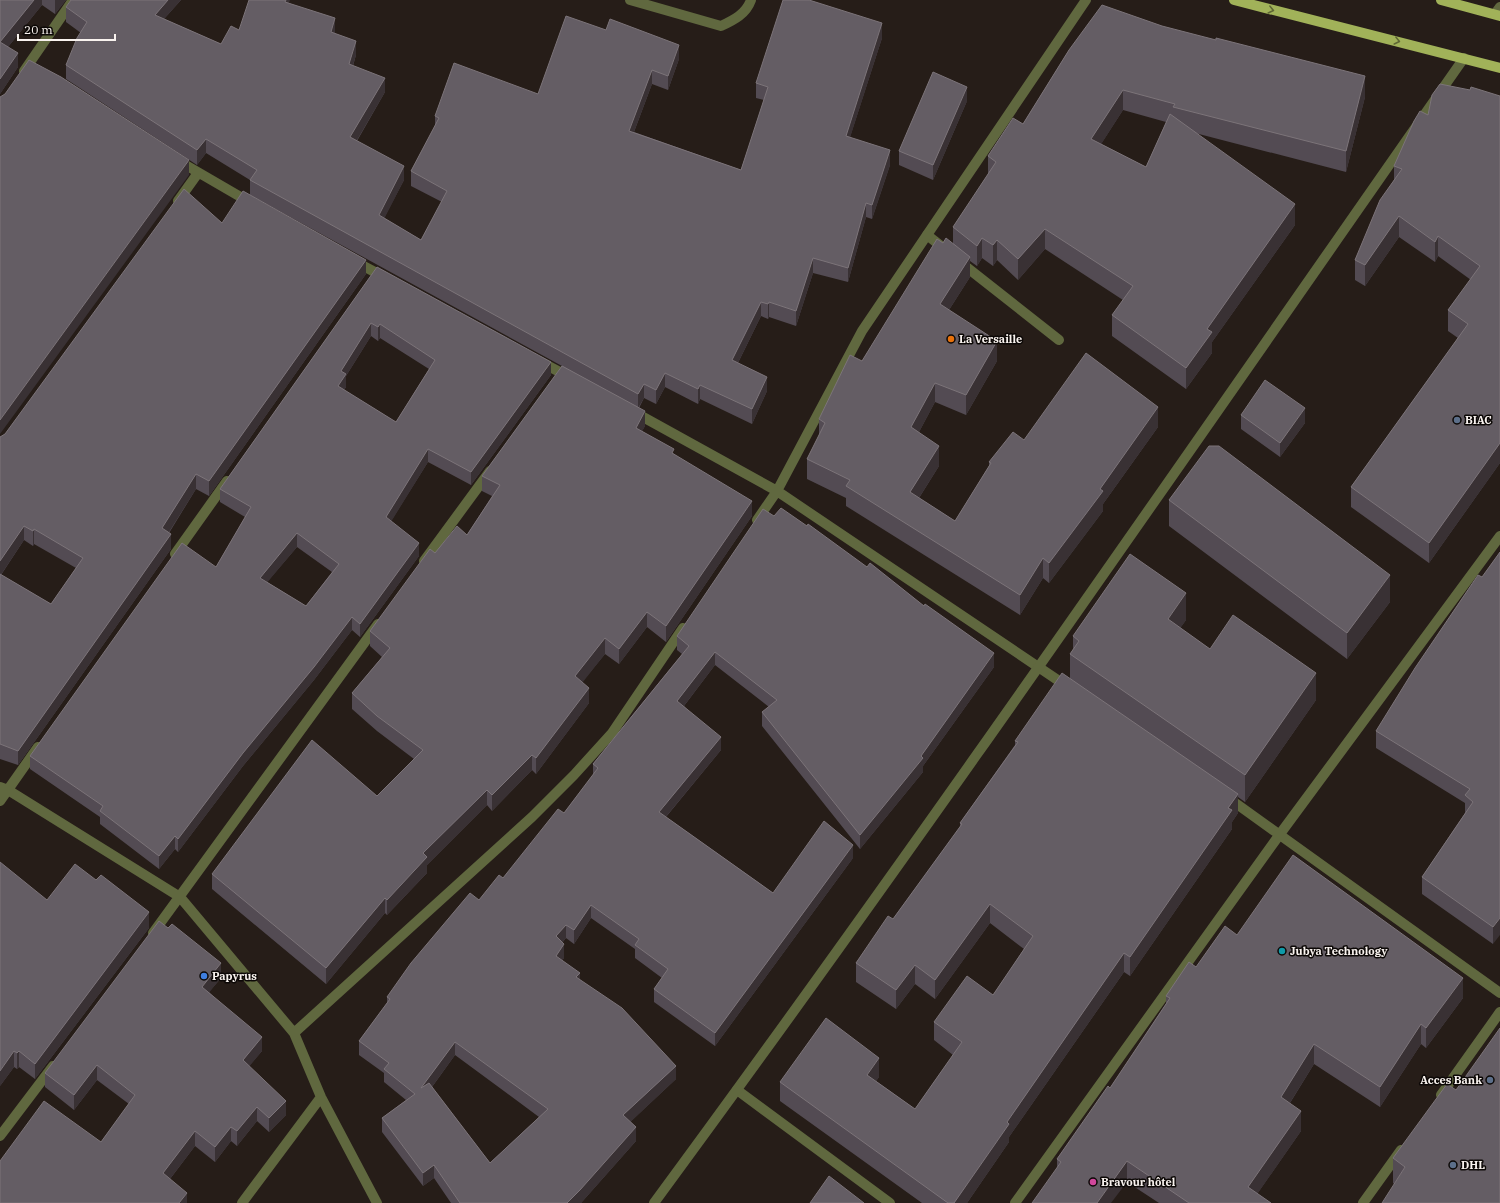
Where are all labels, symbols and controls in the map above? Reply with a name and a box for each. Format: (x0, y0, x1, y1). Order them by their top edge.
one-way arrow (1268, 5, 1275, 13)
scale bar (18, 16, 115, 42)
text: 20 m (24, 22, 53, 37)
one-way arrow (1394, 37, 1401, 45)
place label: La Versaille (959, 332, 1022, 346)
marker: La Versaille (946, 334, 956, 344)
place label: BIAC (1465, 413, 1492, 427)
marker: BIAC (1452, 415, 1462, 425)
place label: Jubya Technology (1290, 944, 1388, 958)
marker: Jubya Technology (1277, 946, 1287, 956)
place label: Papyrus (212, 969, 257, 983)
marker: Papyrus (199, 971, 209, 981)
place label: Acces Bank (1420, 1073, 1482, 1087)
marker: Acces Bank (1485, 1075, 1495, 1085)
place label: DHL (1461, 1158, 1485, 1172)
marker: DHL (1448, 1160, 1458, 1170)
place label: Bravour hôtel (1101, 1175, 1176, 1189)
marker: Bravour hôtel (1088, 1177, 1098, 1187)

